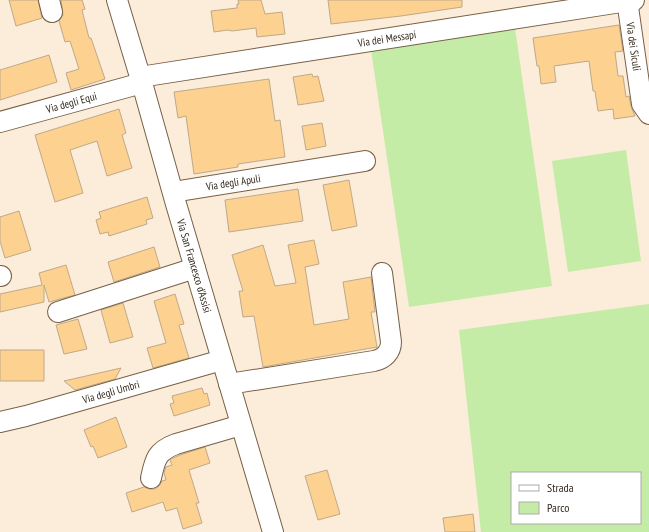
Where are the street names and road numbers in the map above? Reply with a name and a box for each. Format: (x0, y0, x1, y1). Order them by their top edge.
street label: Via dei Siculi (623, 20, 644, 72)
street label: Via dei Messapi (356, 27, 417, 50)
street label: Via degli Equi (43, 89, 98, 116)
street label: Via degli Apuli (204, 171, 261, 194)
street label: Via San Francesco d'Assisi (174, 217, 215, 314)
street label: Via degli Umbri (80, 377, 141, 407)

